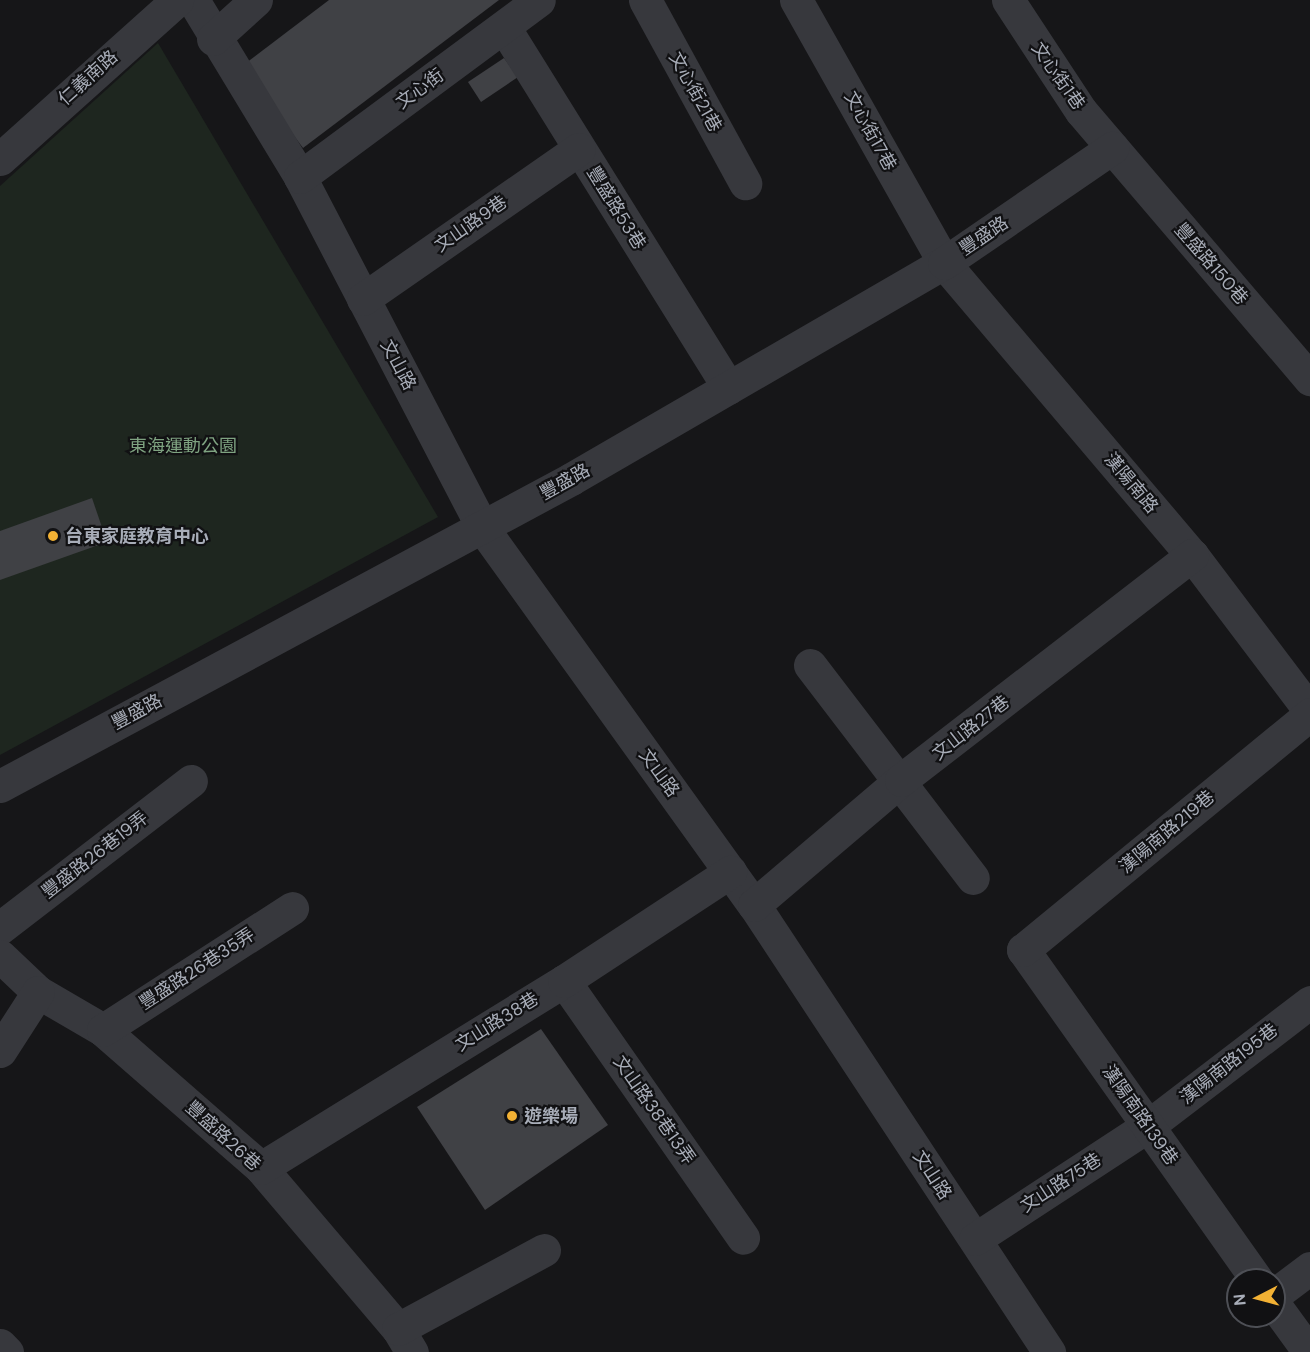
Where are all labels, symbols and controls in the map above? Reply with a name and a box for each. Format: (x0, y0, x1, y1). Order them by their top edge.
street label: 文心街1巷 (1027, 38, 1089, 114)
street label: 仁義南路 (54, 46, 122, 110)
street label: 文心街21巷 (664, 48, 726, 136)
street label: 文心街 (392, 64, 448, 114)
street label: 文心街17巷 (839, 88, 901, 174)
street label: 豐盛路53巷 (582, 163, 650, 253)
street label: 文山路9巷 (431, 191, 511, 257)
street label: 豐盛路 (956, 212, 1012, 260)
street label: 豐盛路150巷 (1170, 219, 1252, 309)
street label: 文山路 (376, 336, 420, 394)
park label: 東海運動公園 (129, 435, 237, 457)
street label: 漢陽南路 (1100, 448, 1162, 518)
street label: 豐盛路 (536, 459, 594, 505)
place label: 台東家庭教育中心 (65, 525, 209, 547)
marker: 台東家庭教育中心 (46, 529, 60, 543)
street label: 豐盛路 (108, 690, 166, 734)
street label: 文山路27巷 (928, 691, 1014, 765)
street label: 文山路 (634, 745, 684, 801)
street label: 漢陽南路219巷 (1115, 786, 1219, 878)
street label: 豐盛路26巷19弄 (38, 807, 152, 903)
street label: 豐盛路26巷35弄 (135, 924, 259, 1014)
street label: 文山路38巷 (452, 988, 542, 1056)
street label: 漢陽南路195巷 (1176, 1019, 1282, 1109)
street label: 文山路38巷13弄 (608, 1051, 700, 1169)
street label: 漢陽南路139巷 (1098, 1061, 1182, 1169)
street label: 豐盛路26巷 (181, 1097, 265, 1175)
place label: 遊樂場 (524, 1105, 578, 1127)
marker: 遊樂場 (505, 1109, 519, 1123)
street label: 文山路 (908, 1146, 956, 1204)
street label: 文山路75巷 (1017, 1149, 1105, 1217)
north arrow (1226, 1268, 1286, 1328)
text: N (1229, 1293, 1251, 1307)

